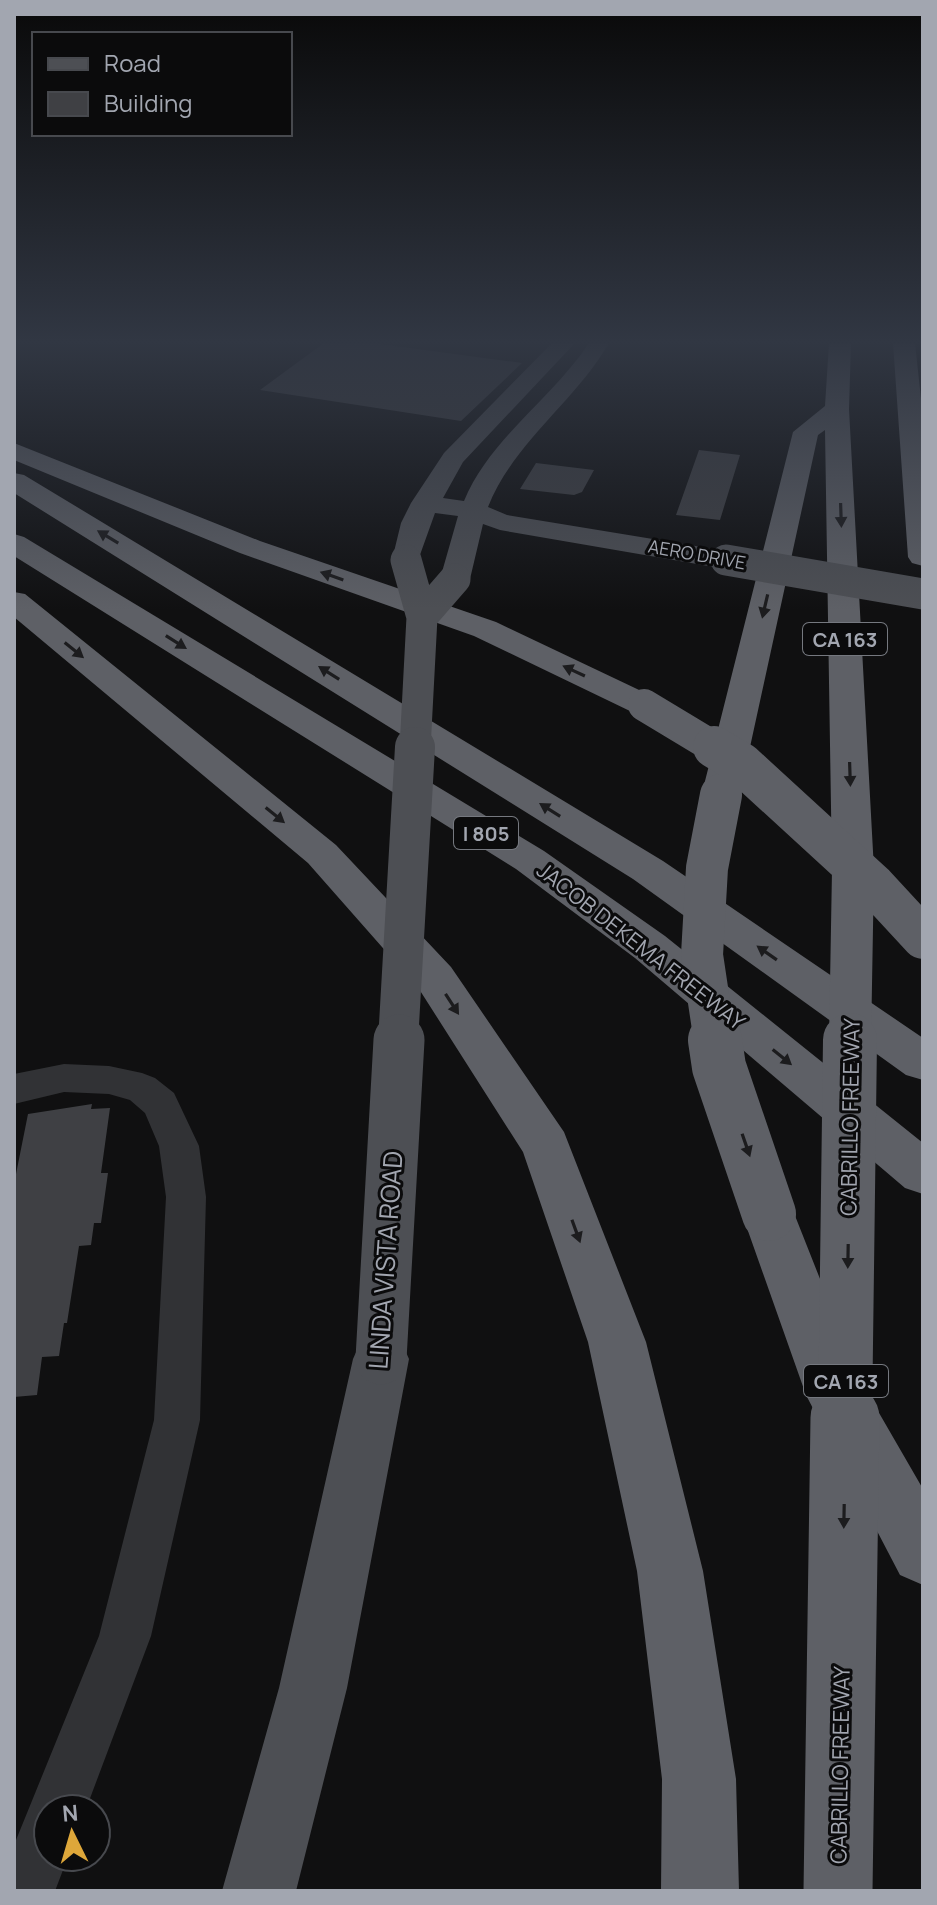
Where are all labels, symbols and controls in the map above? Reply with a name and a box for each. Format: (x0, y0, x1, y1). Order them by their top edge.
legend (32, 32, 292, 136)
text: Road (104, 46, 161, 79)
text: Building (104, 86, 192, 119)
one-way arrow (835, 502, 848, 528)
one-way arrow (97, 530, 119, 544)
street label: AERO DRIVE (646, 534, 748, 574)
one-way arrow (320, 569, 344, 581)
one-way arrow (758, 594, 771, 619)
road number: CA 163 (803, 623, 887, 655)
one-way arrow (165, 635, 187, 649)
one-way arrow (64, 641, 84, 658)
one-way arrow (562, 664, 585, 678)
one-way arrow (318, 667, 340, 681)
one-way arrow (844, 762, 856, 787)
one-way arrow (540, 802, 561, 817)
one-way arrow (265, 806, 285, 823)
road number: I 805 (454, 817, 518, 849)
street label: JACOB DEKEMA FREEWAY (531, 855, 752, 1037)
one-way arrow (757, 946, 778, 961)
one-way arrow (445, 993, 459, 1015)
street label: CABRILLO FREEWAY (833, 1017, 867, 1216)
one-way arrow (772, 1048, 792, 1065)
one-way arrow (740, 1134, 752, 1158)
street label: LINDA VISTA ROAD (359, 1150, 411, 1370)
one-way arrow (571, 1219, 583, 1243)
one-way arrow (841, 1244, 854, 1269)
road number: CA 163 (804, 1365, 888, 1397)
one-way arrow (838, 1504, 850, 1529)
street label: CABRILLO FREEWAY (823, 1665, 857, 1864)
north arrow (32, 1793, 112, 1873)
text: N (61, 1797, 79, 1829)

